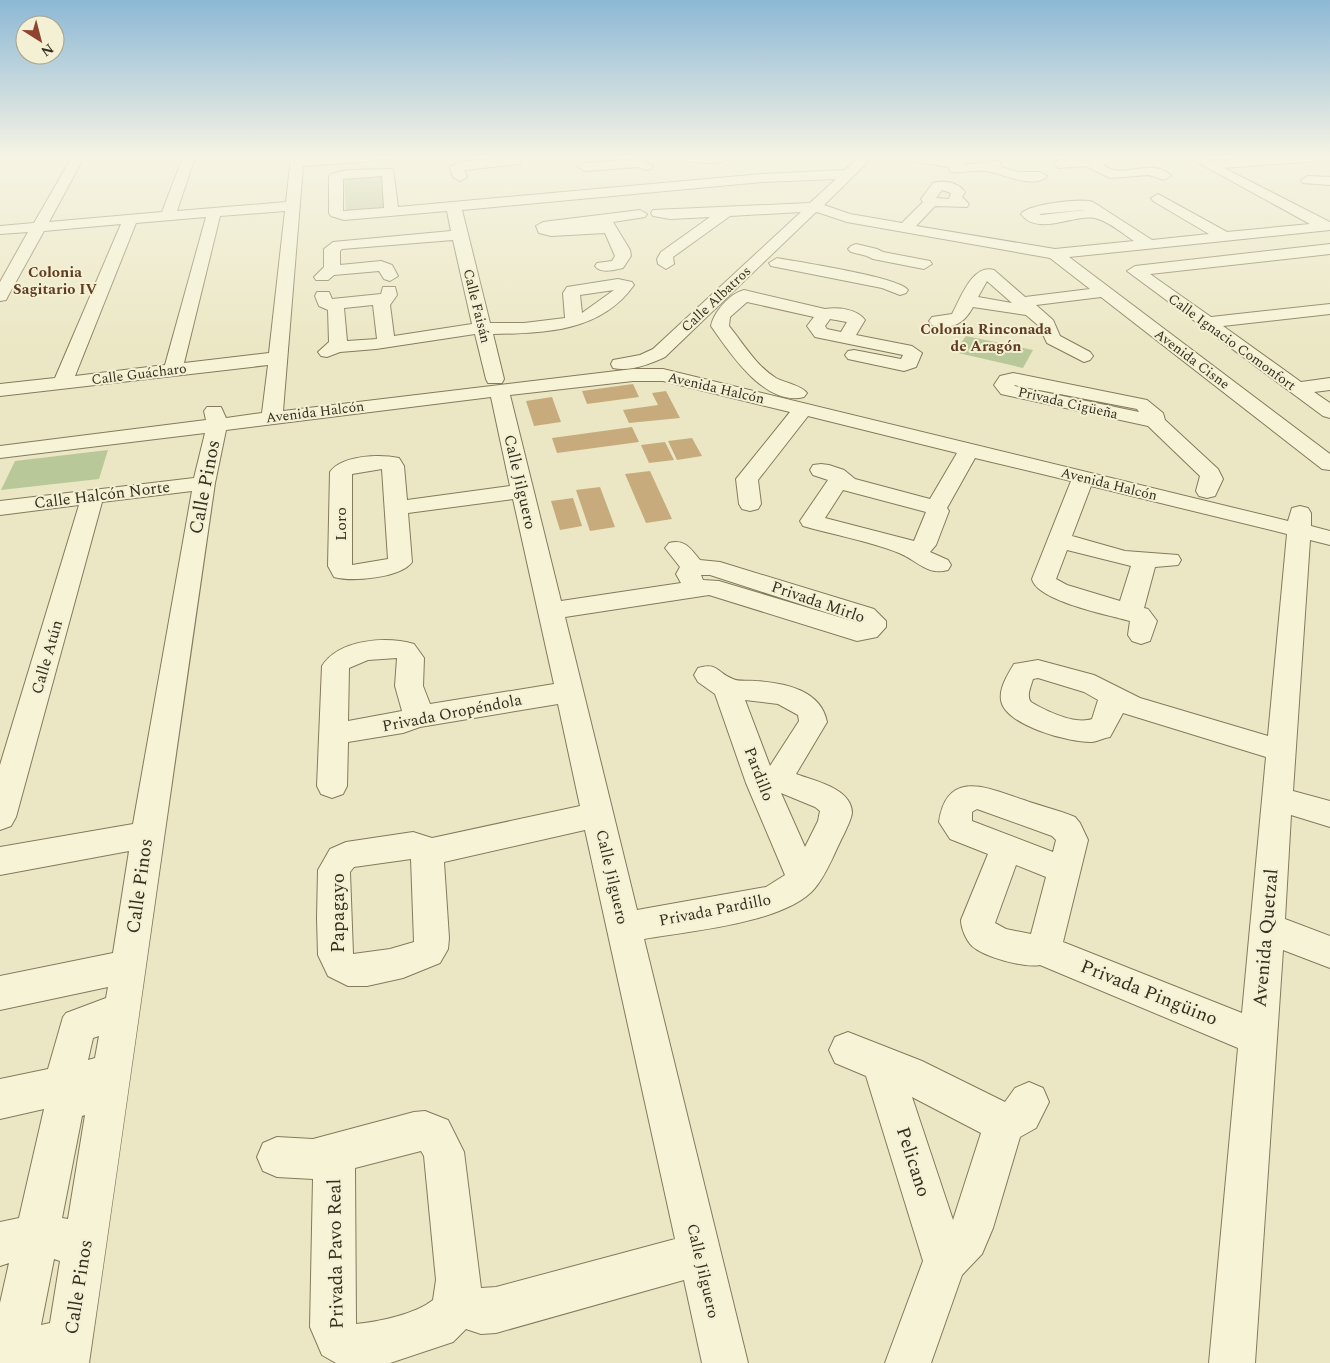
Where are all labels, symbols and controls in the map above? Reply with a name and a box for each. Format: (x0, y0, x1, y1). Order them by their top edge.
north arrow (15, 15, 65, 65)
text: N (37, 38, 58, 62)
district label: Colonia Sagitario IV (13, 261, 98, 301)
street label: Calle Albatros (676, 261, 756, 337)
street label: Calle Faisán (458, 267, 496, 345)
street label: Calle Ignacio Comonfort (1164, 288, 1300, 396)
district label: Colonia Rinconada de Aragón (920, 318, 1052, 358)
street label: Avenida Cisne (1150, 324, 1234, 394)
street label: Calle Guácharo (90, 358, 188, 390)
street label: Avenida Halcón (666, 367, 766, 409)
street label: Privada Cigüeña (1016, 381, 1120, 425)
street label: Avenida Halcón (265, 396, 365, 428)
street label: Calle Jilguero (497, 432, 543, 532)
street label: Calle Pinos (182, 437, 228, 537)
street label: Avenida Halcón (1059, 462, 1159, 506)
street label: Calle Halcón Norte (33, 475, 171, 515)
street label: Loro (329, 507, 353, 541)
street label: Privada Mirlo (768, 575, 868, 629)
street label: Calle Atún (25, 617, 69, 697)
street label: Privada Oropéndola (380, 688, 524, 738)
street label: Pardillo (738, 744, 780, 804)
street label: Calle Jilguero (589, 827, 635, 927)
street label: Calle Pinos (119, 837, 161, 935)
street label: Avenida Quetzal (1245, 867, 1287, 1009)
street label: Papagayo (324, 873, 353, 953)
street label: Privada Pardillo (657, 887, 773, 933)
street label: Privada Pingüino (1076, 952, 1222, 1034)
street label: Pelicano (888, 1123, 938, 1201)
street label: Privada Pavo Real (320, 1179, 352, 1329)
street label: Calle Jilguero (680, 1221, 726, 1321)
street label: Calle Pinos (57, 1237, 101, 1337)

